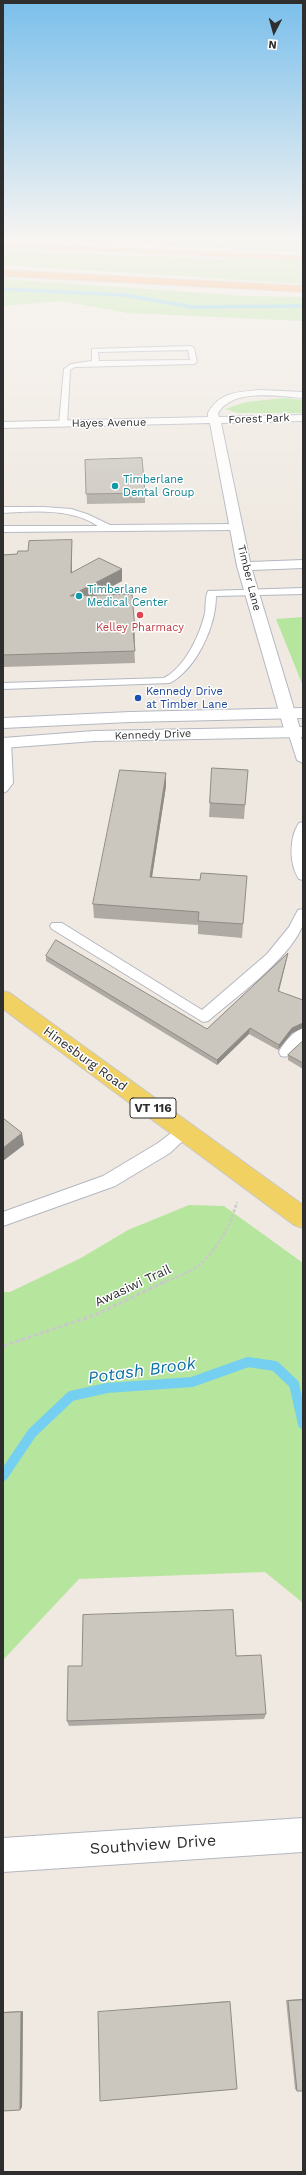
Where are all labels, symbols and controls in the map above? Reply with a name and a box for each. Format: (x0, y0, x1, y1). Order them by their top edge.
north arrow (254, 12, 294, 52)
text: N (268, 38, 277, 51)
street label: Forest Park (228, 411, 290, 427)
street label: Hayes Avenue (72, 416, 146, 430)
place label: Timberlane Dental Group (123, 473, 195, 499)
marker: Timberlane Dental Group (110, 481, 120, 491)
street label: Timber Lane (234, 544, 264, 612)
place label: Timberlane Medical Center (87, 583, 168, 609)
marker: Timberlane Medical Center (74, 591, 84, 601)
marker: Kelley Pharmacy (135, 610, 145, 620)
place label: Kelley Pharmacy (96, 621, 184, 635)
place label: Kennedy Drive at Timber Lane (146, 685, 228, 711)
marker: Kennedy Drive at Timber Lane (133, 693, 143, 703)
street label: Kennedy Drive (114, 727, 192, 743)
street label: Hinesburg Road (40, 1023, 130, 1095)
road number: VT 116 (130, 1098, 176, 1118)
street label: Awasiwi Trail (92, 1262, 174, 1310)
water label: Potash Brook (87, 1353, 197, 1389)
street label: Southview Drive (89, 1831, 217, 1859)

